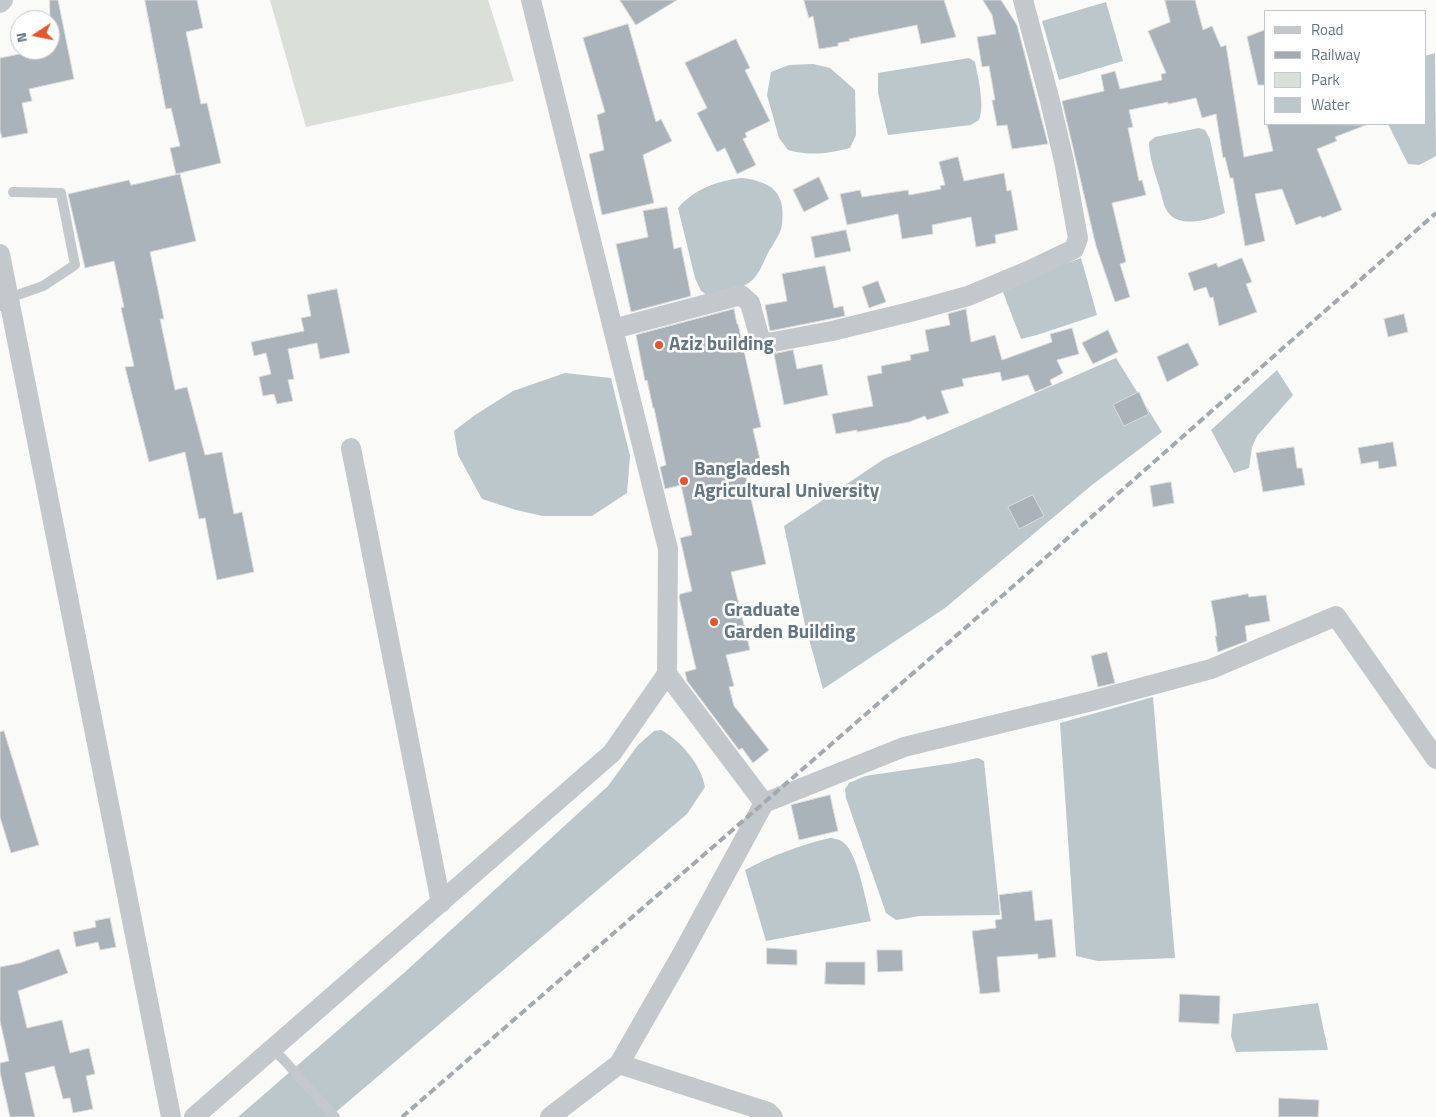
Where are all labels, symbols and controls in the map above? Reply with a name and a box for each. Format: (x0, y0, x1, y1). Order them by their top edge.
north arrow (10, 10, 60, 60)
legend (1264, 10, 1426, 125)
text: Road (1311, 18, 1343, 41)
text: N (10, 31, 32, 45)
text: Railway (1311, 43, 1361, 66)
text: Park (1311, 68, 1340, 91)
text: Water (1311, 93, 1350, 116)
place label: Aziz building (669, 334, 774, 356)
marker: Aziz building (653, 339, 665, 351)
place label: Bangladesh Agricultural University (694, 459, 879, 503)
marker: Bangladesh Agricultural University (678, 475, 690, 487)
place label: Graduate Garden Building (724, 600, 855, 644)
marker: Graduate Garden Building (708, 616, 720, 628)

